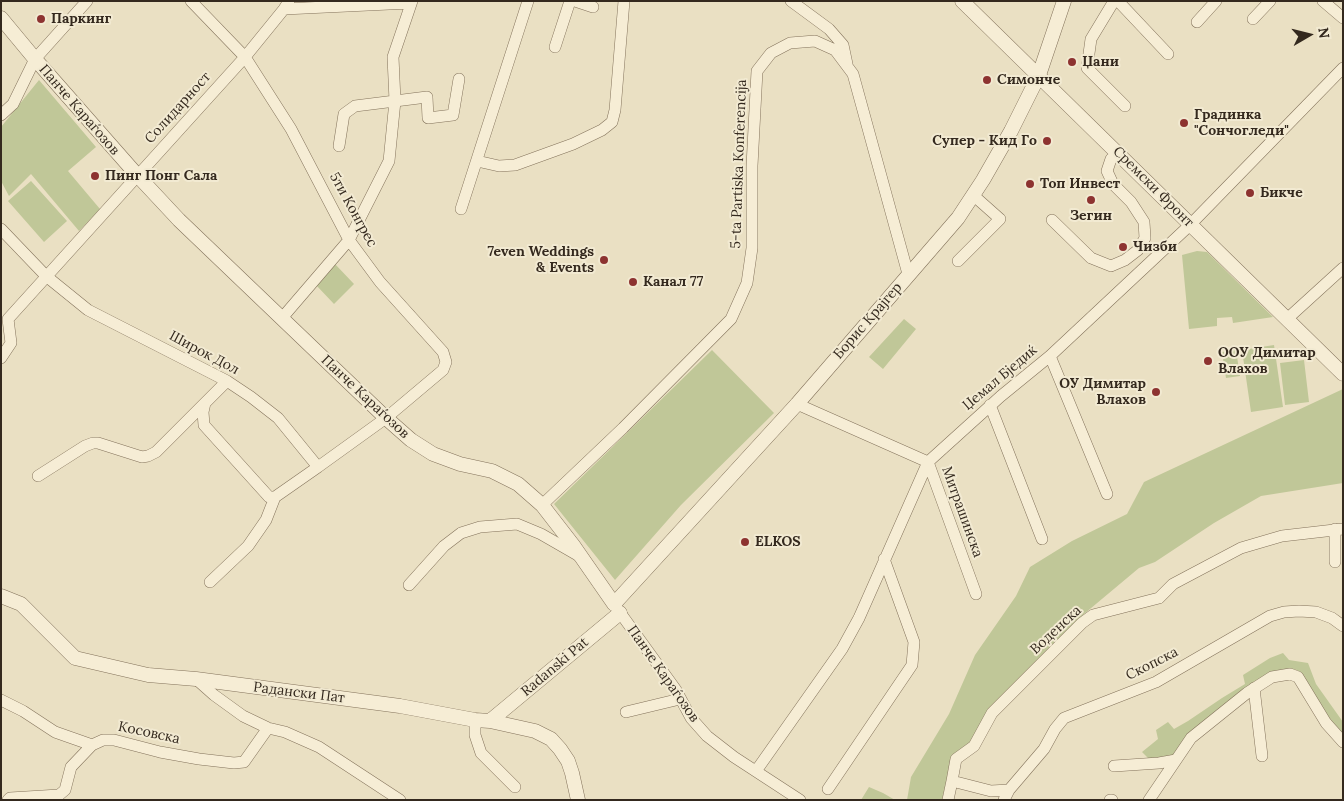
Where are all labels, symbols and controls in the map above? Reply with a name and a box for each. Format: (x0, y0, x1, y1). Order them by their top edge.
north arrow (1284, 10, 1334, 60)
place label: Паркинг (51, 11, 111, 27)
marker: Паркинг (35, 13, 47, 25)
text: N (1314, 26, 1334, 40)
place label: Џани (1082, 54, 1119, 70)
marker: Џани (1066, 56, 1078, 68)
street label: Панче Караѓозов (35, 61, 123, 159)
street label: Солидарност (142, 69, 214, 147)
place label: Симонче (997, 72, 1060, 88)
marker: Симонче (981, 74, 993, 86)
street label: 5-ta Partiska Konferencija (728, 79, 750, 249)
place label: Градинка "Сончогледи" (1194, 107, 1289, 140)
marker: Градинка "Сончогледи" (1178, 117, 1190, 129)
place label: Супер - Кид Го (932, 133, 1037, 149)
marker: Супер - Кид Го (1041, 135, 1053, 147)
street label: Сремски Фронт (1109, 143, 1197, 231)
place label: Пинг Понг Сала (105, 168, 217, 184)
marker: Пинг Понг Сала (89, 170, 101, 182)
street label: 5ти Конгрес (326, 170, 380, 250)
place label: Топ Инвест (1040, 176, 1120, 192)
marker: Топ Инвест (1024, 178, 1036, 190)
place label: Бикче (1260, 185, 1303, 201)
marker: Бикче (1244, 187, 1256, 199)
marker: Зегин (1085, 194, 1097, 206)
place label: Зегин (1070, 208, 1112, 224)
place label: Чизби (1133, 239, 1177, 255)
marker: Чизби (1117, 241, 1129, 253)
place label: 7even Weddings & Events (487, 244, 594, 276)
marker: 7even Weddings & Events (598, 254, 610, 266)
place label: Канал 77 (643, 274, 703, 290)
marker: Канал 77 (627, 276, 639, 288)
street label: Борис Крајгер (830, 279, 906, 363)
street label: Широк Дол (166, 328, 242, 378)
street label: Џемал Бједиќ (959, 342, 1041, 414)
place label: ООУ Димитар Влахов (1218, 345, 1316, 378)
street label: Панче Караѓозов (318, 352, 412, 442)
marker: ООУ Димитар Влахов (1202, 355, 1214, 367)
place label: ОУ Димитар Влахов (1059, 376, 1146, 408)
marker: ОУ Димитар Влахов (1150, 386, 1162, 398)
street label: Митрашинска (938, 464, 986, 560)
place label: ELKOS (755, 534, 801, 550)
marker: ELKOS (739, 536, 751, 548)
street label: Воденска (1027, 602, 1085, 658)
street label: Панче Караѓозов (623, 622, 703, 726)
street label: Radanski Pat (518, 634, 592, 700)
street label: Скопска (1123, 644, 1181, 684)
street label: Радански Пат (252, 679, 346, 707)
street label: Косовска (117, 718, 181, 748)

